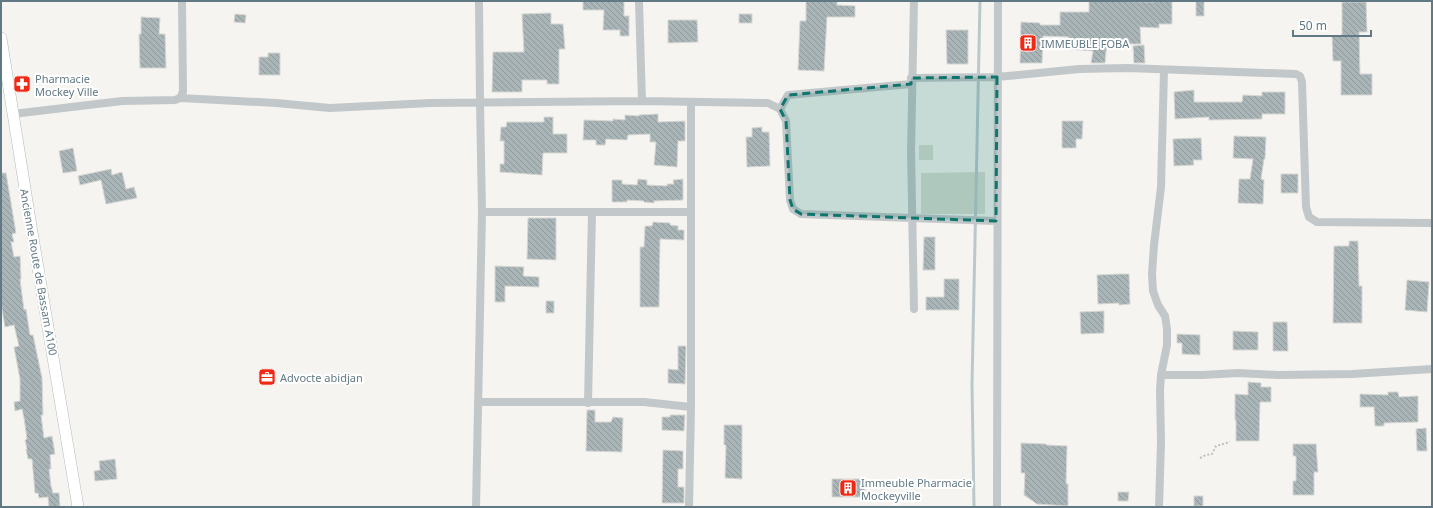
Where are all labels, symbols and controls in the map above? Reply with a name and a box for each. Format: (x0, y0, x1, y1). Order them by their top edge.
scale bar (1293, 12, 1371, 38)
text: 50 m (1299, 17, 1327, 34)
building icon: IMMEUBLE FOBA (1018, 33, 1038, 53)
place label: IMMEUBLE FOBA (1041, 36, 1130, 51)
place label: Pharmacie Mockey Ville (35, 71, 99, 99)
pharmacy icon: Pharmacie Mockey Ville (12, 74, 32, 94)
street label: Ancienne Route de Bassam A100 (17, 187, 61, 357)
office icon: Advocte abidjan (257, 367, 277, 387)
place label: Advocte abidjan (280, 370, 363, 385)
place label: Immeuble Pharmacie Mockeyville (861, 475, 972, 503)
building icon: Immeuble Pharmacie Mockeyville (838, 478, 858, 498)

